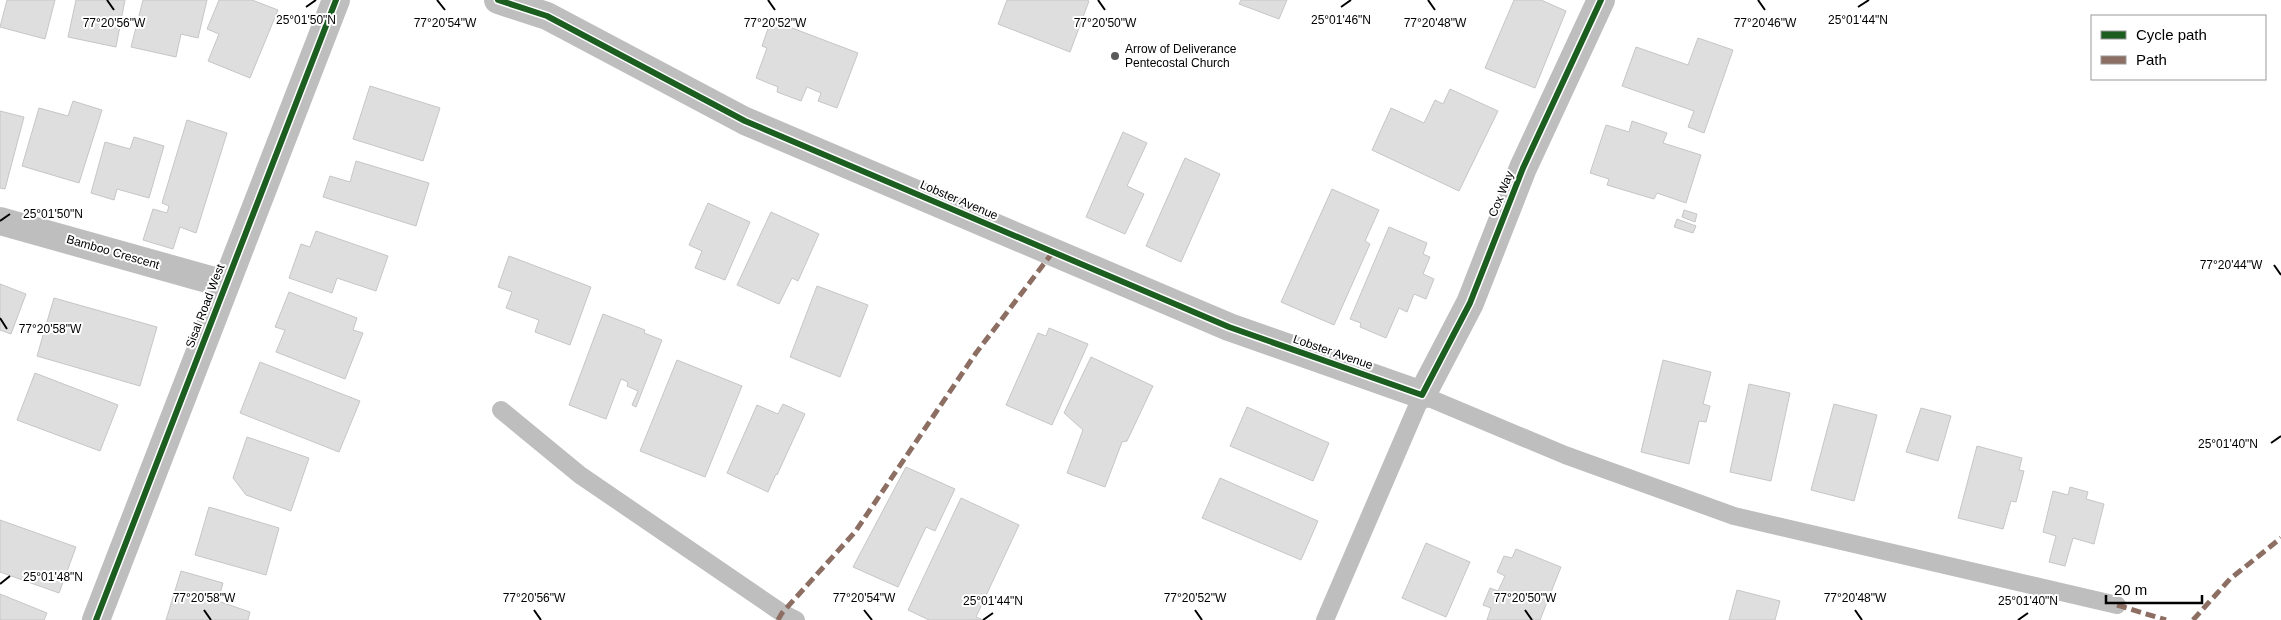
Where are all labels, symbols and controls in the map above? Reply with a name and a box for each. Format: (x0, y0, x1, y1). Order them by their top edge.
text: 25°01'50"N (276, 13, 336, 27)
text: 25°01'46"N (1311, 13, 1371, 27)
text: 25°01'44"N (1828, 13, 1888, 27)
legend (2091, 15, 2266, 80)
text: 77°20'56"W (83, 16, 146, 30)
text: 77°20'54"W (414, 16, 477, 30)
text: 77°20'52"W (744, 16, 807, 30)
text: 77°20'50"W (1074, 16, 1137, 30)
text: 77°20'48"W (1404, 16, 1467, 30)
text: 77°20'46"W (1734, 16, 1797, 30)
text: Cycle path (2136, 26, 2207, 43)
place label: Arrow of Deliverance Pentecostal Church (1125, 42, 1237, 70)
marker: Arrow of Deliverance Pentecostal Church (1109, 50, 1121, 62)
text: Path (2136, 51, 2167, 68)
street label: Cox Way (1485, 169, 1517, 219)
street label: Lobster Avenue (918, 177, 1000, 223)
text: 25°01'50"N (23, 207, 83, 221)
street label: Bamboo Crescent (65, 232, 162, 272)
text: 77°20'44"W (2200, 258, 2263, 272)
street label: Sisal Road West (183, 262, 228, 350)
text: 77°20'58"W (19, 322, 82, 336)
street label: Lobster Avenue (1291, 332, 1375, 372)
text: 25°01'40"N (2198, 437, 2258, 451)
text: 25°01'48"N (23, 570, 83, 584)
scale bar (2106, 572, 2202, 604)
text: 20 m (2114, 581, 2147, 598)
text: 77°20'58"W (173, 591, 236, 605)
text: 77°20'56"W (503, 591, 566, 605)
text: 77°20'54"W (833, 591, 896, 605)
text: 77°20'52"W (1164, 591, 1227, 605)
text: 77°20'50"W (1494, 591, 1557, 605)
text: 77°20'48"W (1824, 591, 1887, 605)
text: 25°01'44"N (963, 594, 1023, 608)
text: 25°01'40"N (1998, 594, 2058, 608)

